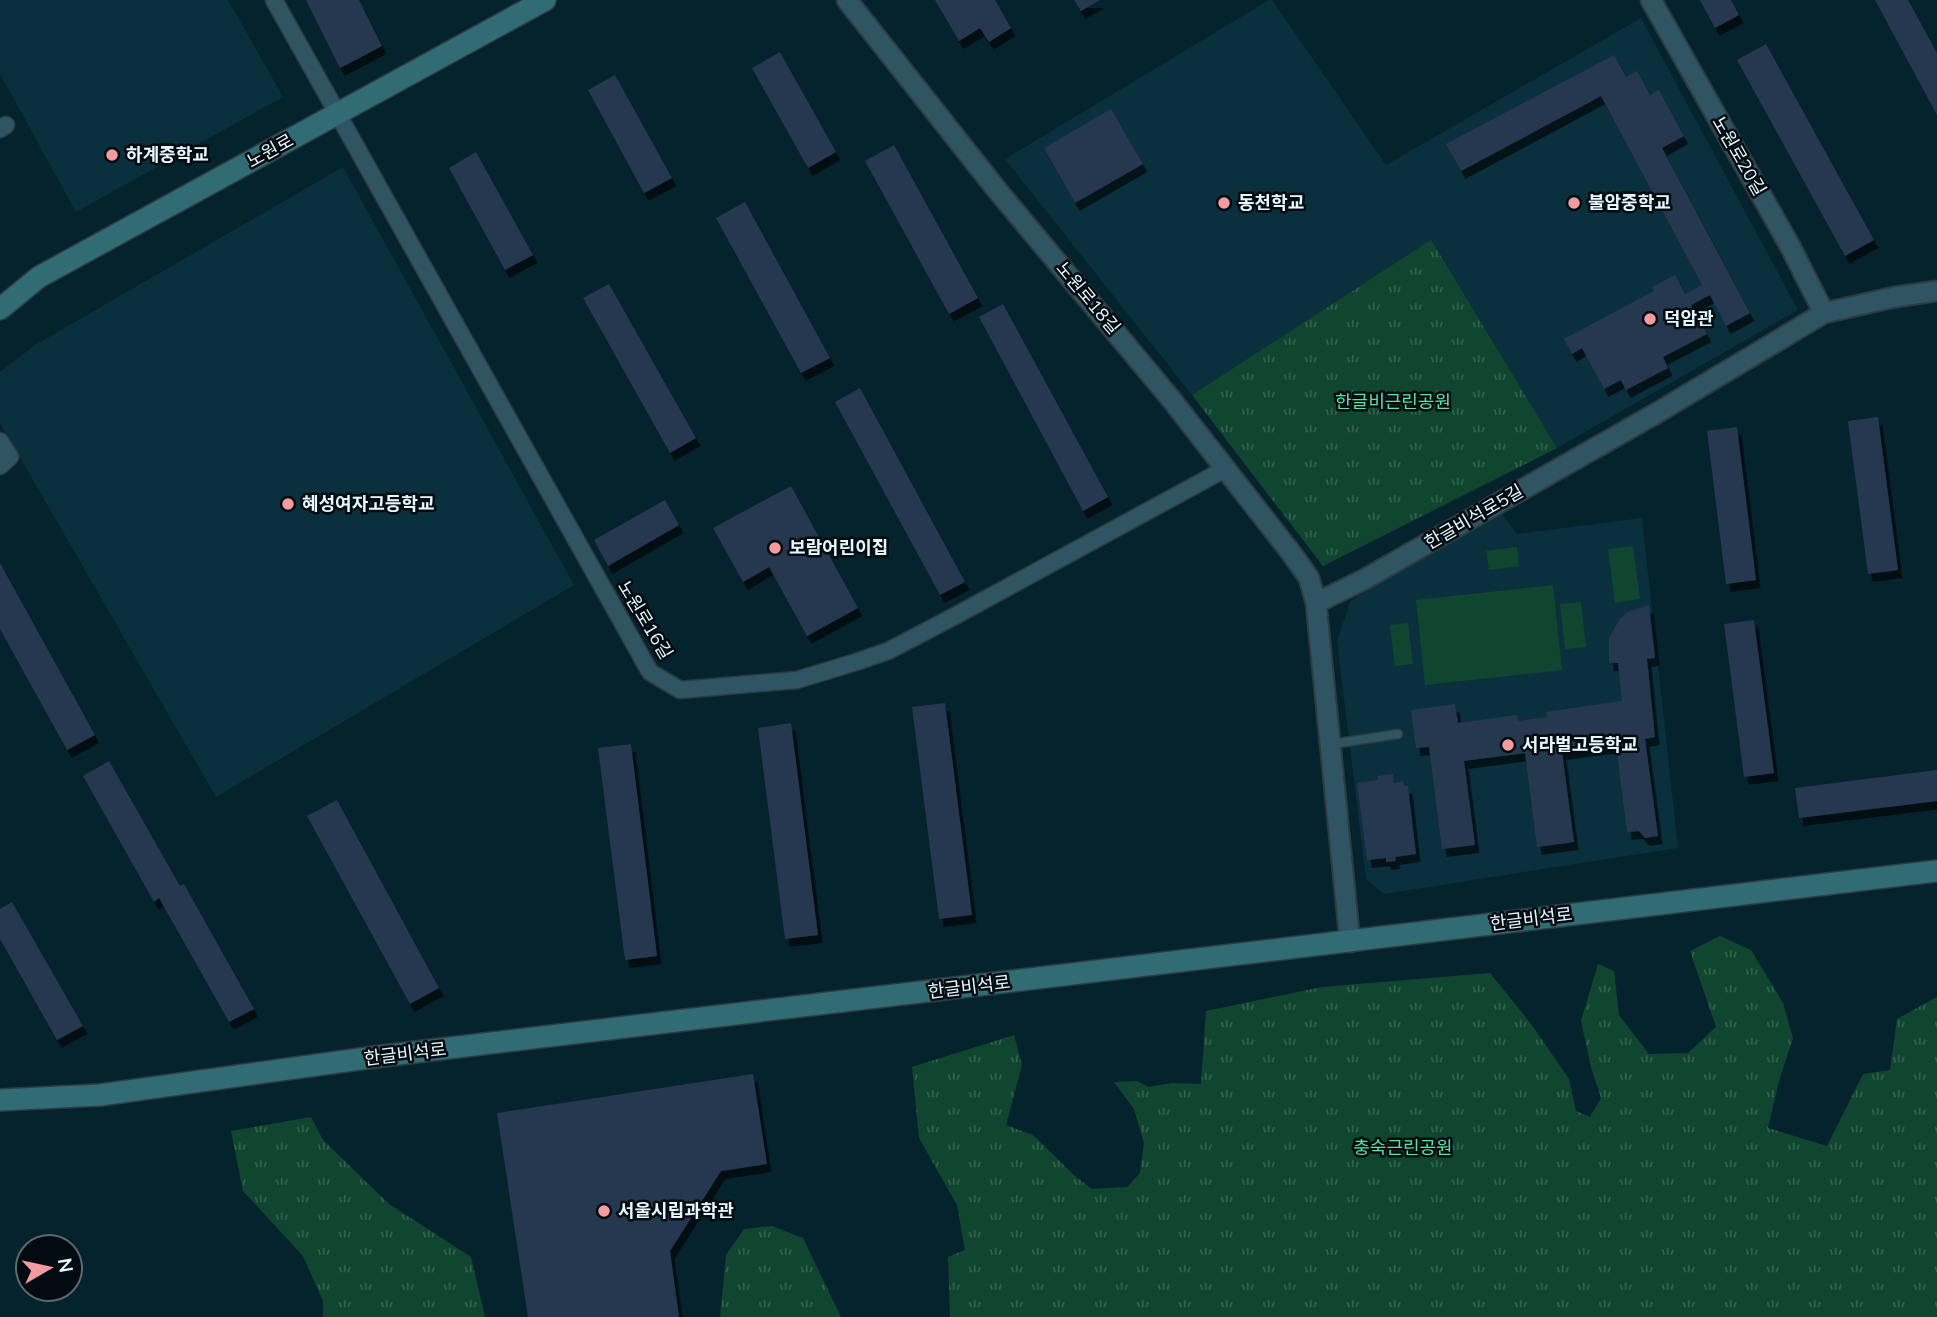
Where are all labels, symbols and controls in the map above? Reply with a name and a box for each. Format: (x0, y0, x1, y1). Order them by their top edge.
street label: 노원로20길 (1708, 112, 1771, 200)
street label: 노원로 (242, 128, 297, 173)
place label: 하계중학교 (126, 143, 209, 166)
marker: 하계중학교 (104, 147, 120, 163)
place label: 동천학교 (1238, 191, 1304, 214)
place label: 불암중학교 (1588, 191, 1671, 214)
marker: 동천학교 (1216, 195, 1232, 211)
marker: 불암중학교 (1566, 195, 1582, 211)
street label: 노원로18길 (1051, 257, 1125, 339)
place label: 덕암관 (1664, 307, 1714, 330)
marker: 덕암관 (1642, 311, 1658, 327)
park label: 한글비근린공원 (1335, 390, 1451, 413)
street label: 한글비석로5길 (1420, 479, 1527, 554)
place label: 혜성여자고등학교 (302, 492, 434, 515)
marker: 혜성여자고등학교 (280, 496, 296, 512)
place label: 보람어린이집 (789, 536, 888, 559)
marker: 보람어린이집 (767, 540, 783, 556)
street label: 노원로16길 (613, 576, 678, 663)
place label: 서라벌고등학교 (1522, 733, 1638, 756)
marker: 서라벌고등학교 (1500, 737, 1516, 753)
street label: 한글비석로 (1488, 902, 1573, 935)
street label: 한글비석로 (926, 970, 1011, 1003)
street label: 한글비석로 (362, 1037, 447, 1070)
park label: 충숙근린공원 (1353, 1136, 1453, 1159)
place label: 서울시립과학관 (618, 1199, 734, 1222)
marker: 서울시립과학관 (596, 1203, 612, 1219)
north arrow (14, 1233, 84, 1303)
text: N (53, 1256, 79, 1274)

